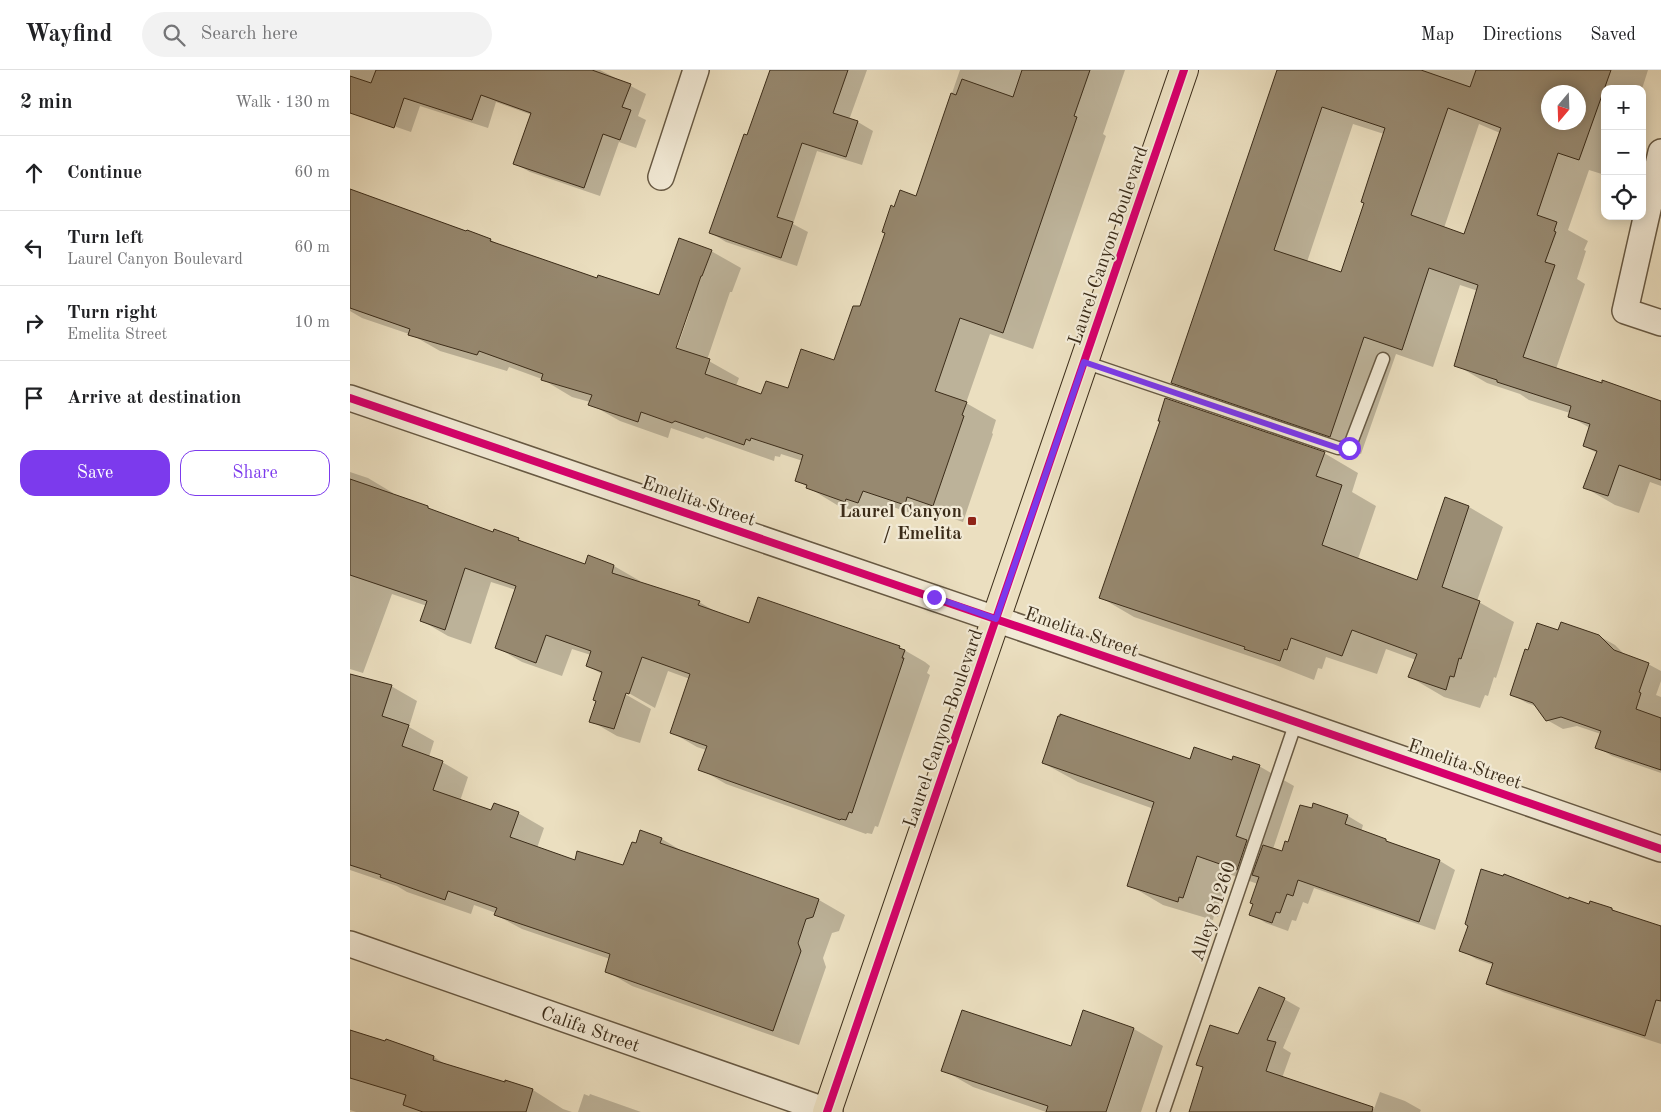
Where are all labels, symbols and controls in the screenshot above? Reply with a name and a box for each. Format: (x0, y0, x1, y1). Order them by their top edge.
search box (142, 12, 492, 57)
icon: search (160, 21, 188, 49)
text: Wayfind (25, 23, 112, 47)
text: Search here (200, 25, 298, 44)
text: Map (1421, 26, 1454, 44)
text: Directions (1482, 26, 1562, 44)
text: Saved (1590, 26, 1636, 44)
north arrow (1541, 85, 1586, 130)
map controls (1601, 85, 1646, 220)
button: + (1601, 85, 1646, 130)
text: 2 min (20, 92, 73, 113)
text: Walk · 130 m (235, 95, 330, 111)
button: − (1601, 130, 1646, 175)
street label: Laurel Canyon Boulevard (1066, 144, 1152, 348)
icon: ahead (20, 159, 48, 187)
text: Continue (67, 164, 142, 183)
text: 60 m (294, 165, 330, 181)
button: locate (1601, 175, 1646, 220)
text: Turn left (67, 229, 144, 248)
icon: left (20, 234, 48, 262)
text: 60 m (294, 240, 330, 256)
text: Laurel Canyon Boulevard (67, 252, 243, 268)
text: Turn right (67, 304, 157, 323)
icon: right (20, 309, 48, 337)
text: 10 m (294, 315, 330, 331)
text: Emelita Street (67, 327, 167, 343)
icon: arrive (20, 384, 48, 412)
text: Arrive at destination (67, 389, 241, 408)
route start (1338, 437, 1361, 460)
button: Save (20, 450, 170, 496)
button: Share (180, 450, 330, 496)
street label: Emelita Street (639, 474, 757, 531)
place label: Laurel Canyon / Emelita (839, 503, 962, 544)
marker: Laurel Canyon / Emelita (966, 515, 978, 527)
route end (923, 586, 946, 609)
street label: Emelita Street (1022, 605, 1140, 662)
street label: Laurel Canyon Boulevard (901, 627, 987, 831)
street label: Emelita Street (1405, 737, 1523, 794)
street label: Alley 81260 (1188, 860, 1240, 964)
street label: Califa Street (538, 1004, 642, 1057)

